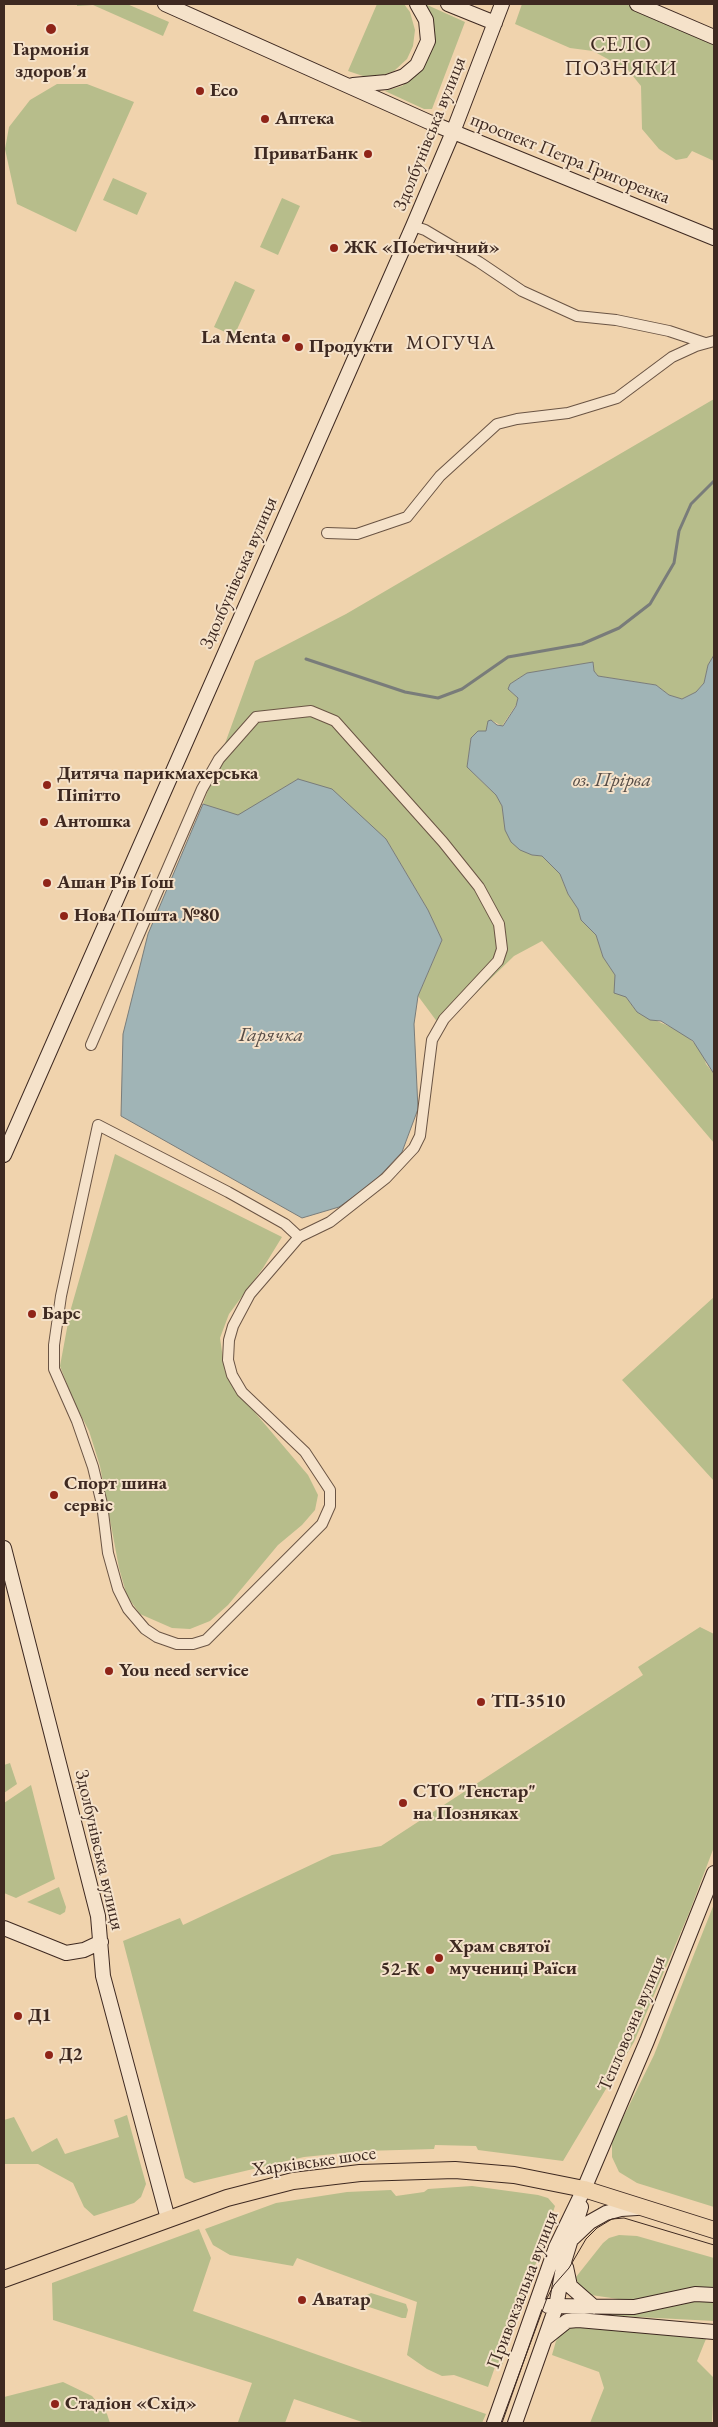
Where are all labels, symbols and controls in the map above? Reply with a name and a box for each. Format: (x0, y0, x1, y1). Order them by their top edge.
marker: Гармонія здоров'я (44, 22, 58, 36)
district label: СЕЛО ПОЗНЯКИ (564, 32, 678, 82)
place label: Гармонія здоров'я (13, 39, 89, 83)
street label: Здолбунівська вулиця (389, 54, 471, 214)
place label: Eco (210, 80, 238, 102)
marker: Eco (194, 85, 206, 97)
place label: Аптека (275, 108, 334, 130)
street label: проспект Петра Григоренка (467, 108, 673, 210)
marker: Аптека (259, 113, 271, 125)
place label: ПриватБанк (254, 143, 358, 165)
marker: ПриватБанк (362, 148, 374, 160)
place label: ЖК «Поетичний» (344, 237, 500, 259)
marker: ЖК «Поетичний» (328, 242, 340, 254)
place label: La Menta (201, 327, 276, 349)
marker: La Menta (280, 332, 292, 344)
district label: МОГУЧА (405, 332, 497, 356)
place label: Продукти (309, 336, 393, 358)
marker: Продукти (293, 341, 305, 353)
street label: Здолбунівська вулиця (195, 493, 283, 653)
place label: Дитяча парикмахерська Піпітто (57, 763, 258, 807)
water label: оз. Прірва (573, 769, 651, 793)
marker: Дитяча парикмахерська Піпітто (41, 779, 53, 791)
place label: Антошка (54, 811, 131, 833)
marker: Антошка (38, 816, 50, 828)
place label: Ашан Рів Ґош (57, 872, 174, 894)
marker: Ашан Рів Ґош (41, 877, 53, 889)
place label: Нова Пошта №80 (74, 905, 219, 927)
marker: Нова Пошта №80 (58, 910, 70, 922)
water label: Гарячка (239, 1024, 303, 1048)
place label: Барс (42, 1303, 81, 1325)
marker: Барс (26, 1308, 38, 1320)
place label: Спорт шина сервіс (64, 1473, 167, 1517)
marker: Спорт шина сервіс (48, 1489, 60, 1501)
place label: You need service (119, 1660, 249, 1682)
marker: You need service (103, 1665, 115, 1677)
place label: ТП-3510 (491, 1691, 565, 1713)
marker: ТП-3510 (475, 1696, 487, 1708)
street label: Здолбунівська вулиця (69, 1768, 129, 1932)
place label: СТО "Генстар" на Позняках (413, 1781, 536, 1825)
marker: СТО "Генстар" на Позняках (397, 1797, 409, 1809)
place label: Храм святої мучениці Раїси (449, 1936, 577, 1980)
marker: Храм святої мучениці Раїси (433, 1952, 445, 1964)
street label: Тепловозна вулиця (593, 1953, 671, 2095)
place label: 52-К (381, 1959, 420, 1981)
marker: 52-К (424, 1964, 436, 1976)
place label: Д1 (28, 2005, 52, 2027)
marker: Д1 (12, 2010, 24, 2022)
place label: Д2 (59, 2044, 83, 2066)
marker: Д2 (43, 2049, 55, 2061)
street label: Харківське шосе (251, 2142, 377, 2182)
street label: Привокзальна вулиця (482, 2208, 564, 2372)
place label: Аватар (312, 2289, 370, 2311)
marker: Аватар (296, 2294, 308, 2306)
place label: Стадіон «Схід» (65, 2393, 197, 2415)
marker: Стадіон «Схід» (49, 2398, 61, 2410)

